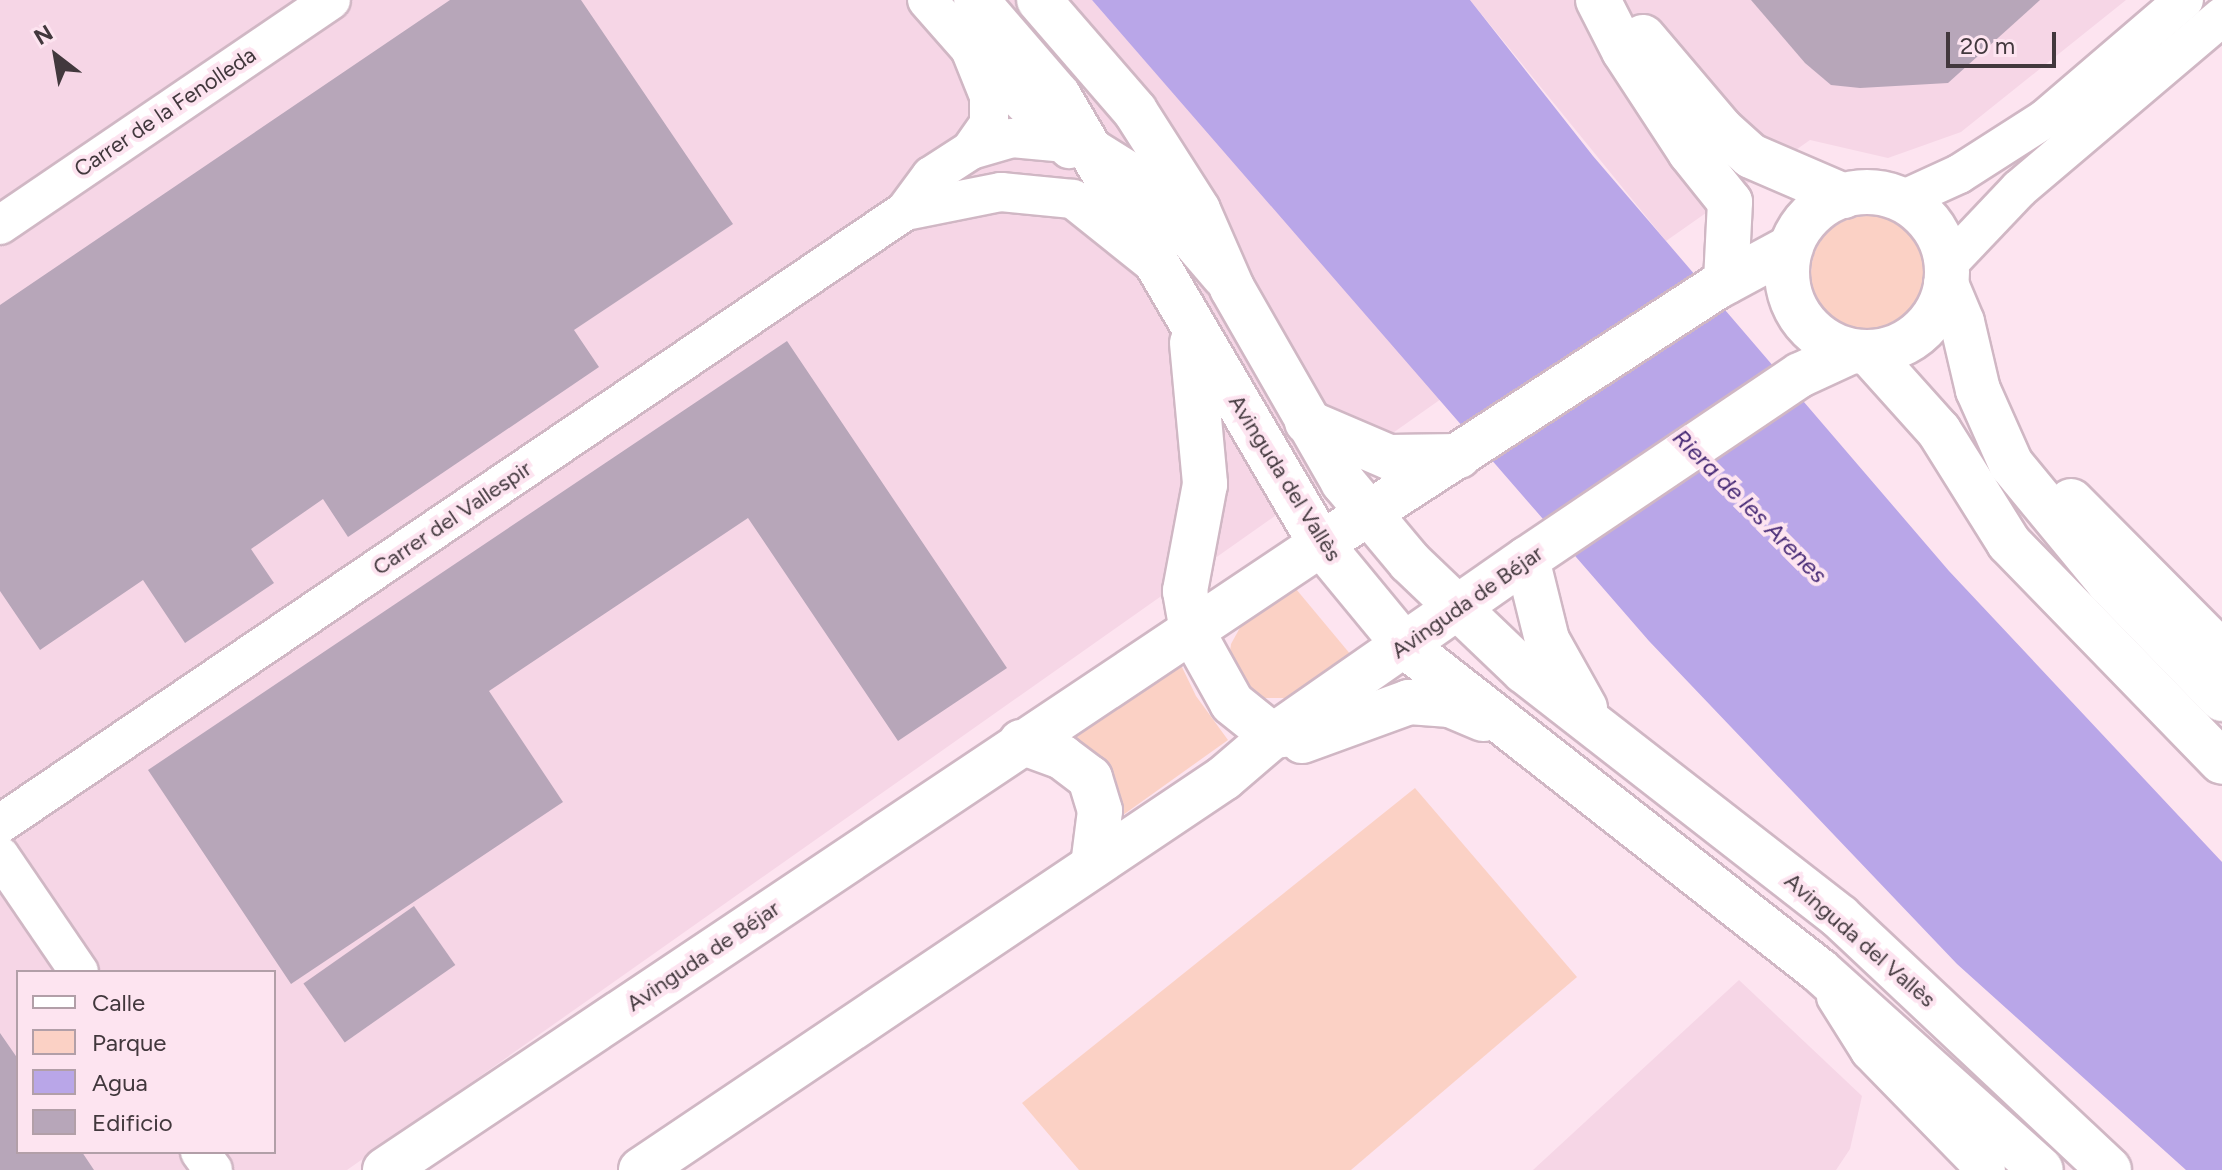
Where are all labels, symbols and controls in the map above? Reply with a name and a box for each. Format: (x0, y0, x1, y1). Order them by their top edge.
north arrow (16, 16, 96, 96)
scale bar (1950, 16, 2060, 66)
text: N (29, 19, 58, 51)
text: 20 m (1960, 31, 2015, 60)
street label: Carrer de la Fenolleda (69, 41, 261, 183)
street label: Avinguda del Vallès (1223, 390, 1347, 566)
water label: Riera de les Arenes (1667, 423, 1833, 589)
street label: Carrer del Vallespir (368, 455, 536, 581)
street label: Avinguda de Béjar (1386, 540, 1548, 664)
street label: Avinguda del Vallès (1779, 867, 1941, 1013)
street label: Avinguda de Béjar (622, 895, 784, 1017)
legend (16, 970, 276, 1154)
text: Calle (92, 988, 145, 1017)
text: Parque (92, 1028, 166, 1057)
text: Agua (92, 1068, 148, 1097)
text: Edificio (92, 1108, 173, 1137)

